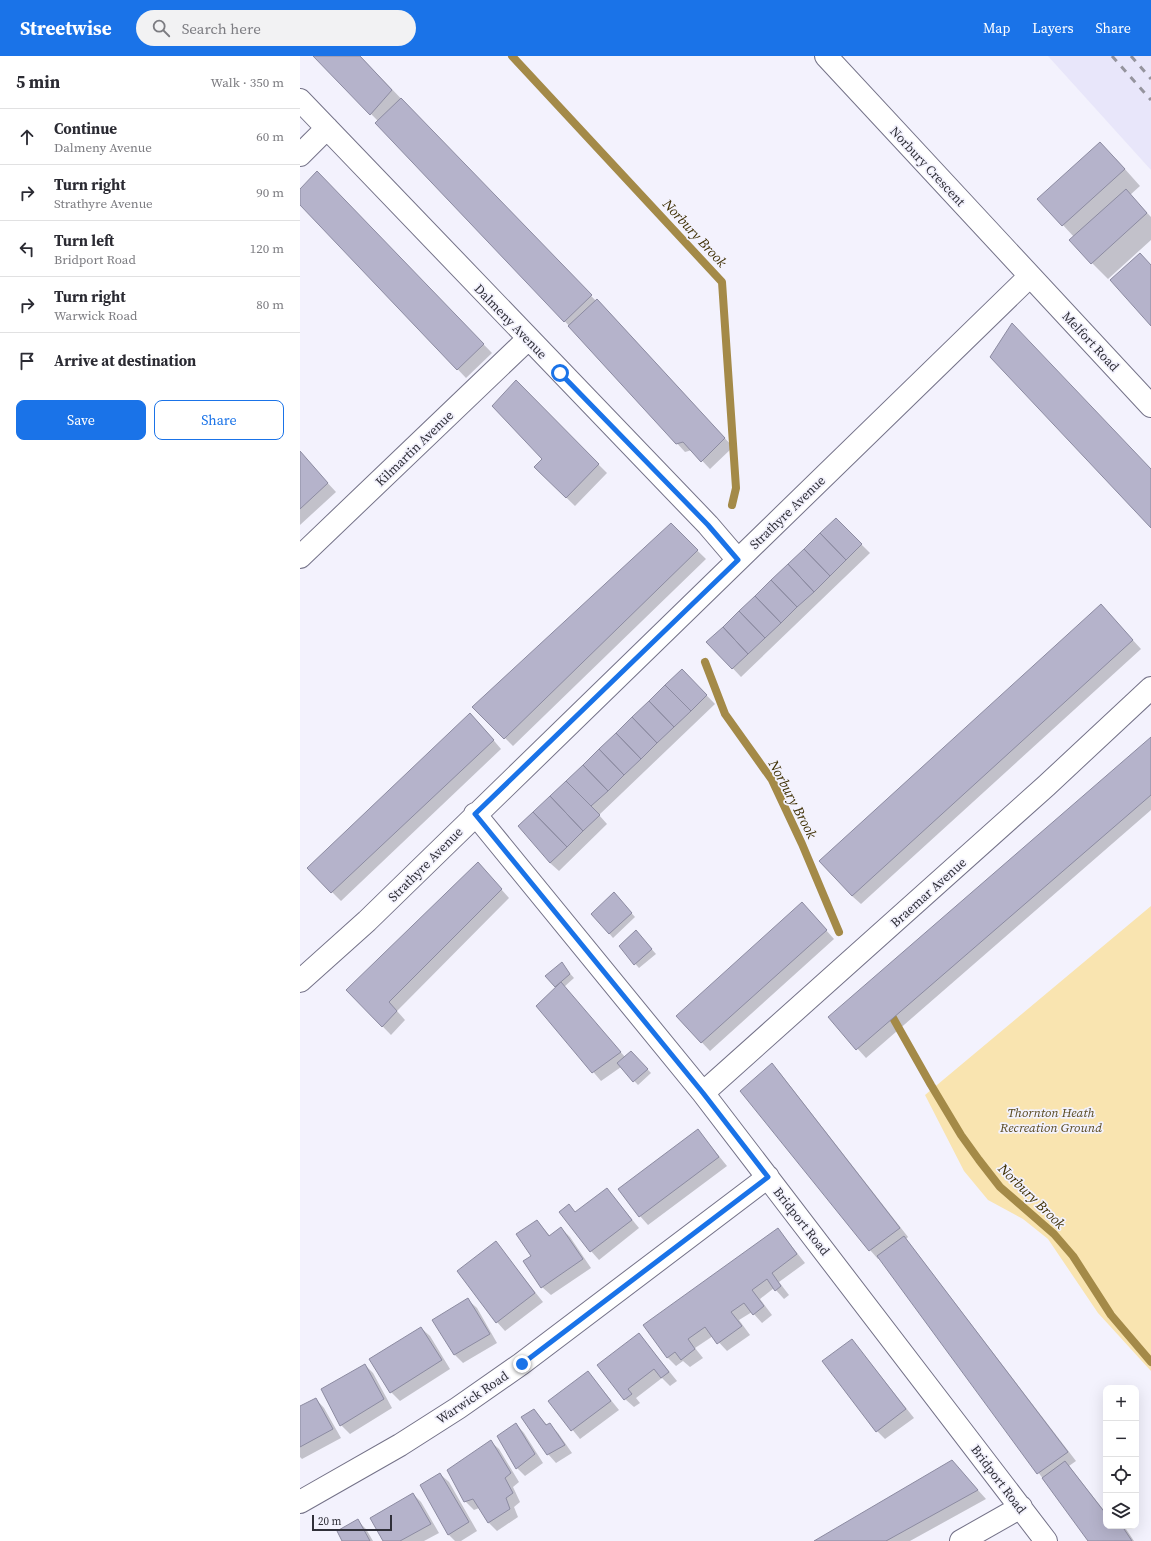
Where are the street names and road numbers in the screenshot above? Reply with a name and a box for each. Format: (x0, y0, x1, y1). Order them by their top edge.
street label: Norbury Crescent (886, 123, 970, 210)
street label: Dalmeny Avenue (471, 280, 551, 363)
street label: Melfort Road (1059, 308, 1123, 375)
street label: Kilmartin Avenue (372, 407, 457, 490)
street label: Strathyre Avenue (746, 472, 829, 553)
street label: Strathyre Avenue (384, 823, 467, 905)
street label: Braemar Avenue (887, 854, 970, 931)
street label: Bridport Road (770, 1184, 834, 1259)
street label: Warwick Road (433, 1367, 512, 1428)
street label: Bridport Road (967, 1442, 1030, 1518)

